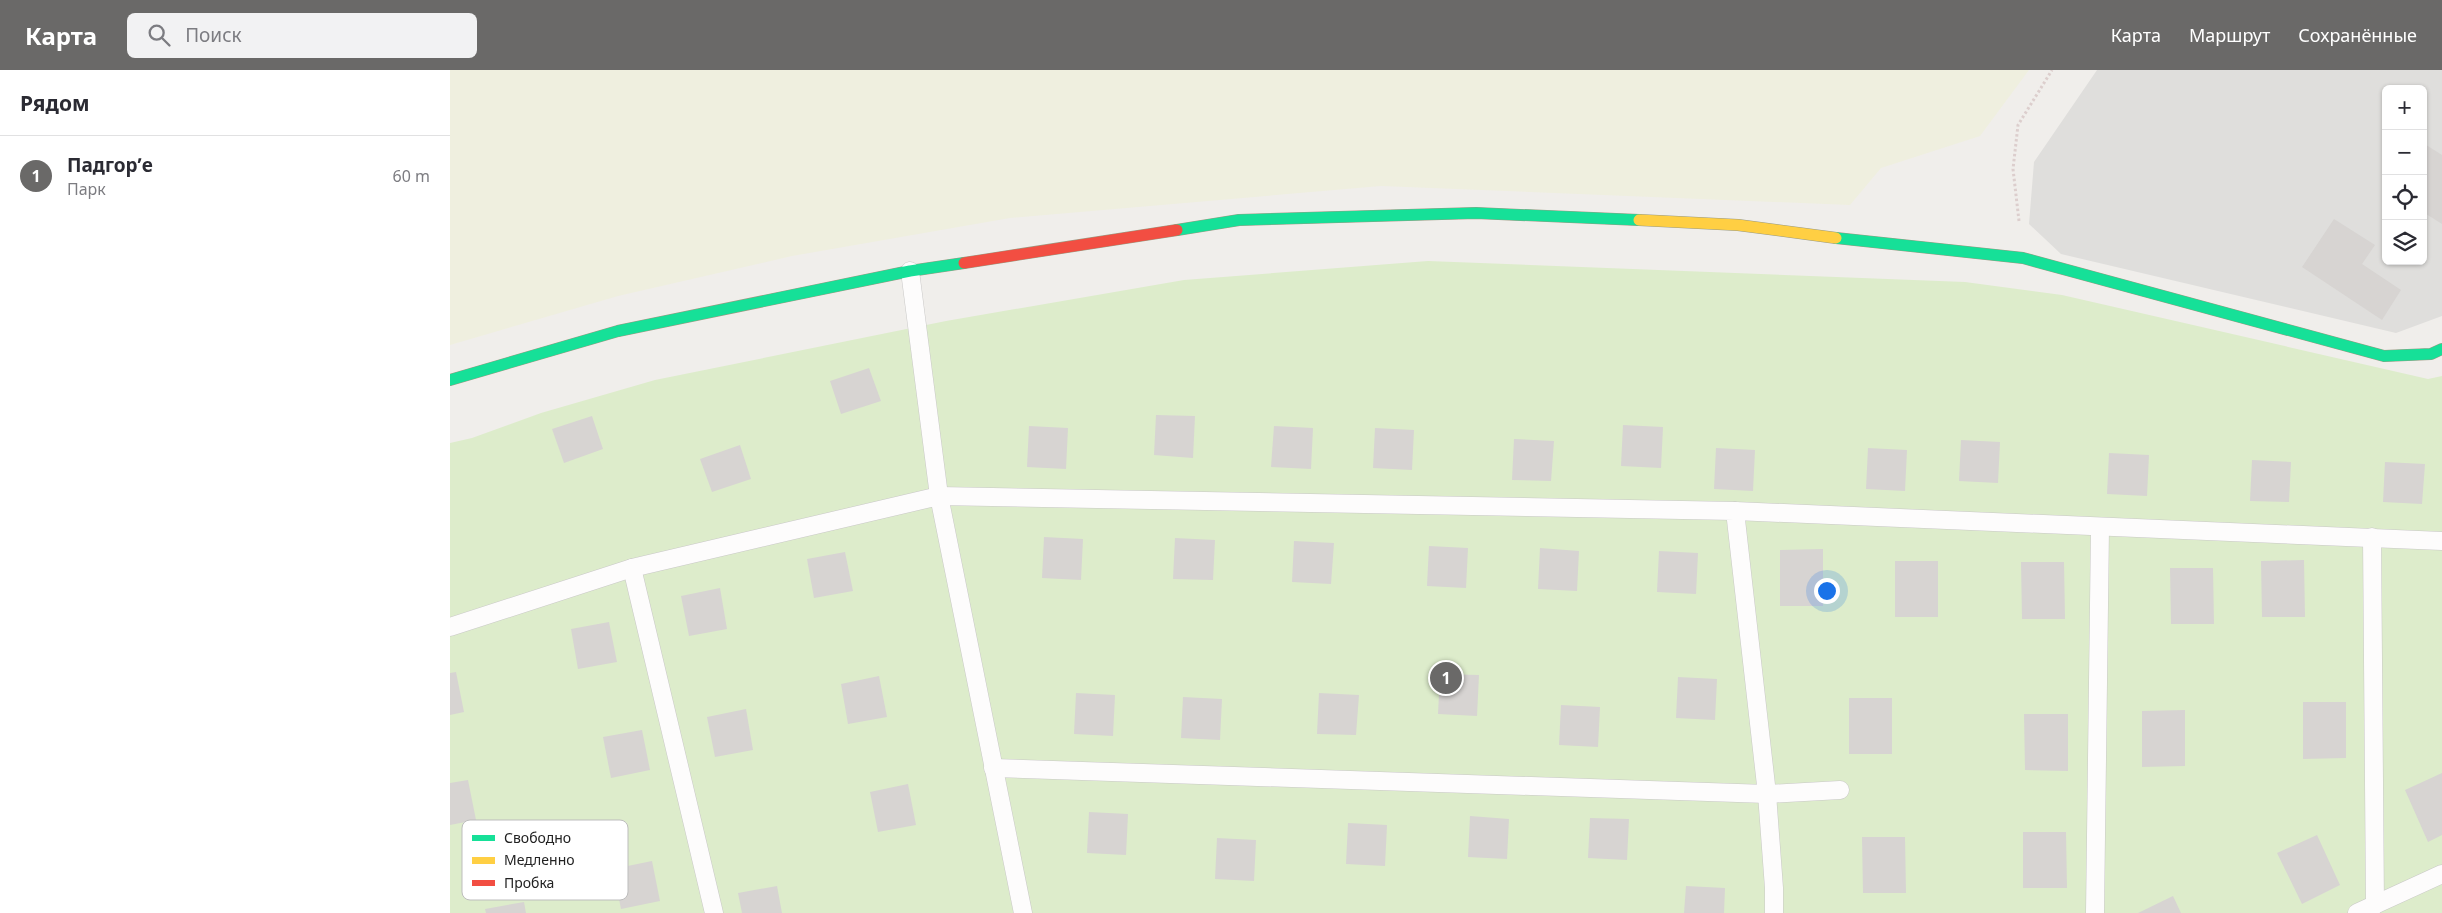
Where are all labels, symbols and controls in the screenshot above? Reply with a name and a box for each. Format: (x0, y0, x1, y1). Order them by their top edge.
search box (127, 13, 477, 58)
text: Карта (25, 19, 97, 52)
icon: search (145, 21, 173, 49)
text: Поиск (185, 22, 242, 48)
text: Карта (2111, 23, 2161, 47)
text: Маршрут (2189, 23, 2270, 47)
text: Сохранённые (2298, 23, 2417, 47)
map controls (2382, 85, 2427, 265)
button: + (2382, 85, 2427, 130)
text: Рядом (20, 89, 90, 117)
button: − (2382, 130, 2427, 175)
text: Падгорʼе (67, 152, 153, 178)
text: 1 (31, 165, 41, 187)
text: 60 m (393, 165, 430, 187)
button: locate (2382, 175, 2427, 220)
text: Парк (67, 178, 106, 200)
button: layers (2382, 220, 2427, 265)
your location (1814, 578, 1840, 604)
pin: 1 (1430, 659, 1462, 697)
legend (462, 820, 628, 900)
text: Свободно (504, 828, 571, 847)
text: Медленно (504, 850, 575, 869)
text: Пробка (504, 873, 554, 892)

